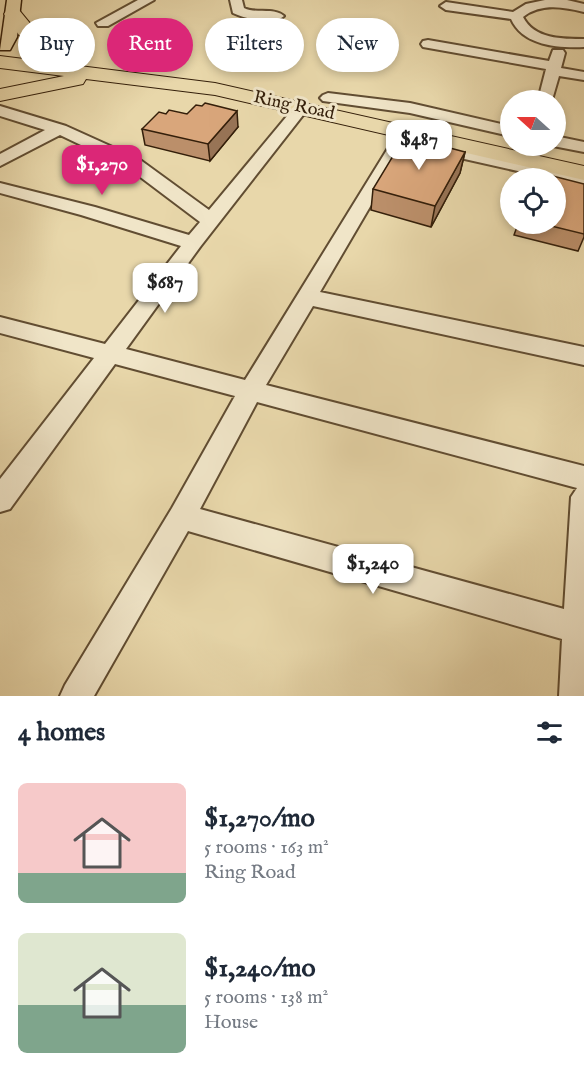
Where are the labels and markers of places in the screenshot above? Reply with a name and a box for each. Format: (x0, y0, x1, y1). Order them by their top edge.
pin: $487 (383, 120, 455, 171)
pin: $1,270 (53, 145, 151, 196)
pin: $687 (129, 263, 201, 314)
pin: $1,240 (324, 544, 422, 595)

